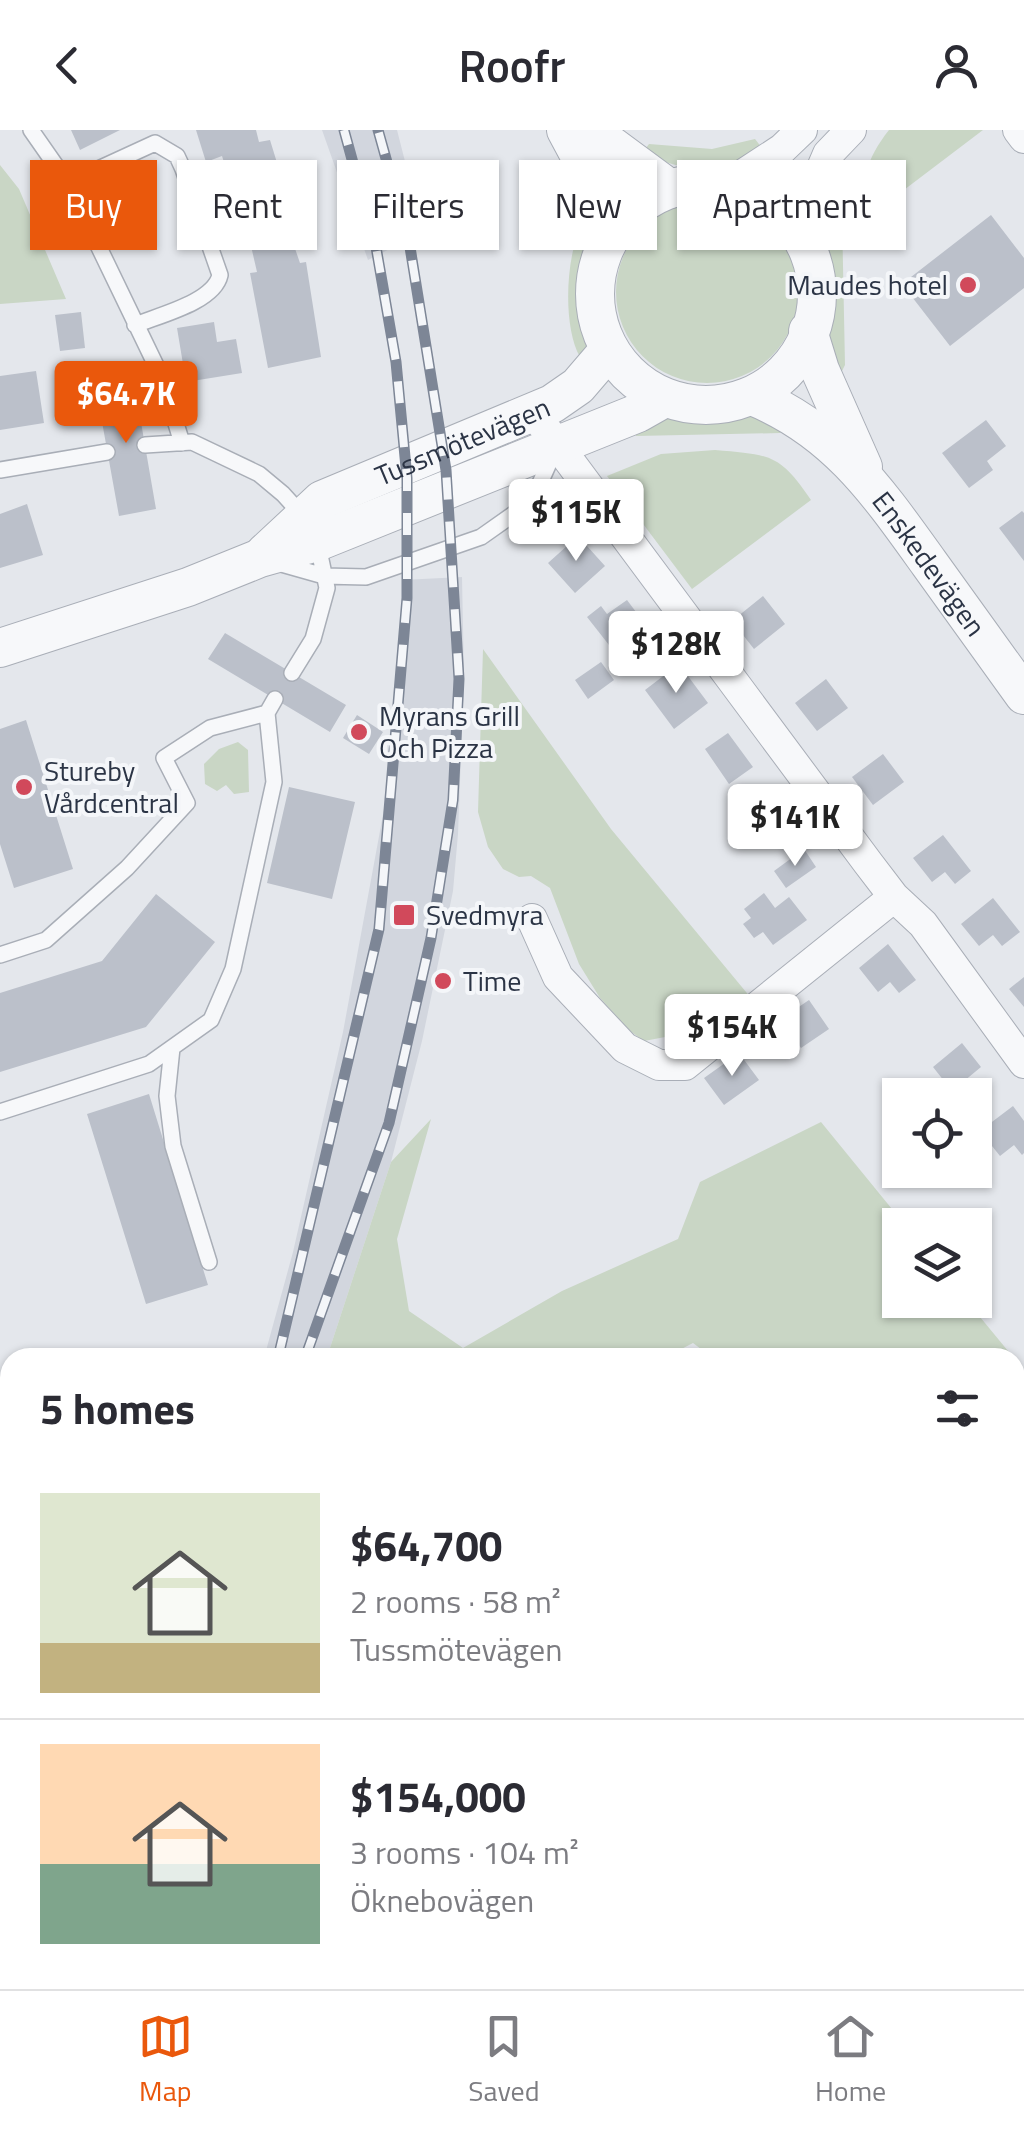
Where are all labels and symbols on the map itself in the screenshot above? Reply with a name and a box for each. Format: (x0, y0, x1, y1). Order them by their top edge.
place label: Maudes hotel (787, 263, 948, 306)
marker: Maudes hotel (957, 274, 979, 296)
pin: $64.7K (45, 361, 207, 446)
street label: Tussmötevägen (368, 385, 556, 497)
pin: $115K (506, 479, 646, 564)
street label: Enskedevägen (862, 482, 997, 645)
pin: $128K (606, 611, 746, 696)
place label: Myrans Grill Och Pizza (379, 694, 520, 769)
marker: Myrans Grill Och Pizza (348, 721, 370, 743)
place label: Stureby Vårdcentral (44, 749, 179, 824)
marker: Stureby Vårdcentral (13, 776, 35, 798)
pin: $141K (725, 784, 865, 869)
place label: Svedmyra (426, 893, 544, 936)
marker: Svedmyra (391, 902, 417, 928)
place label: Time (463, 959, 521, 1002)
marker: Time (432, 970, 454, 992)
pin: $154K (662, 994, 802, 1079)

